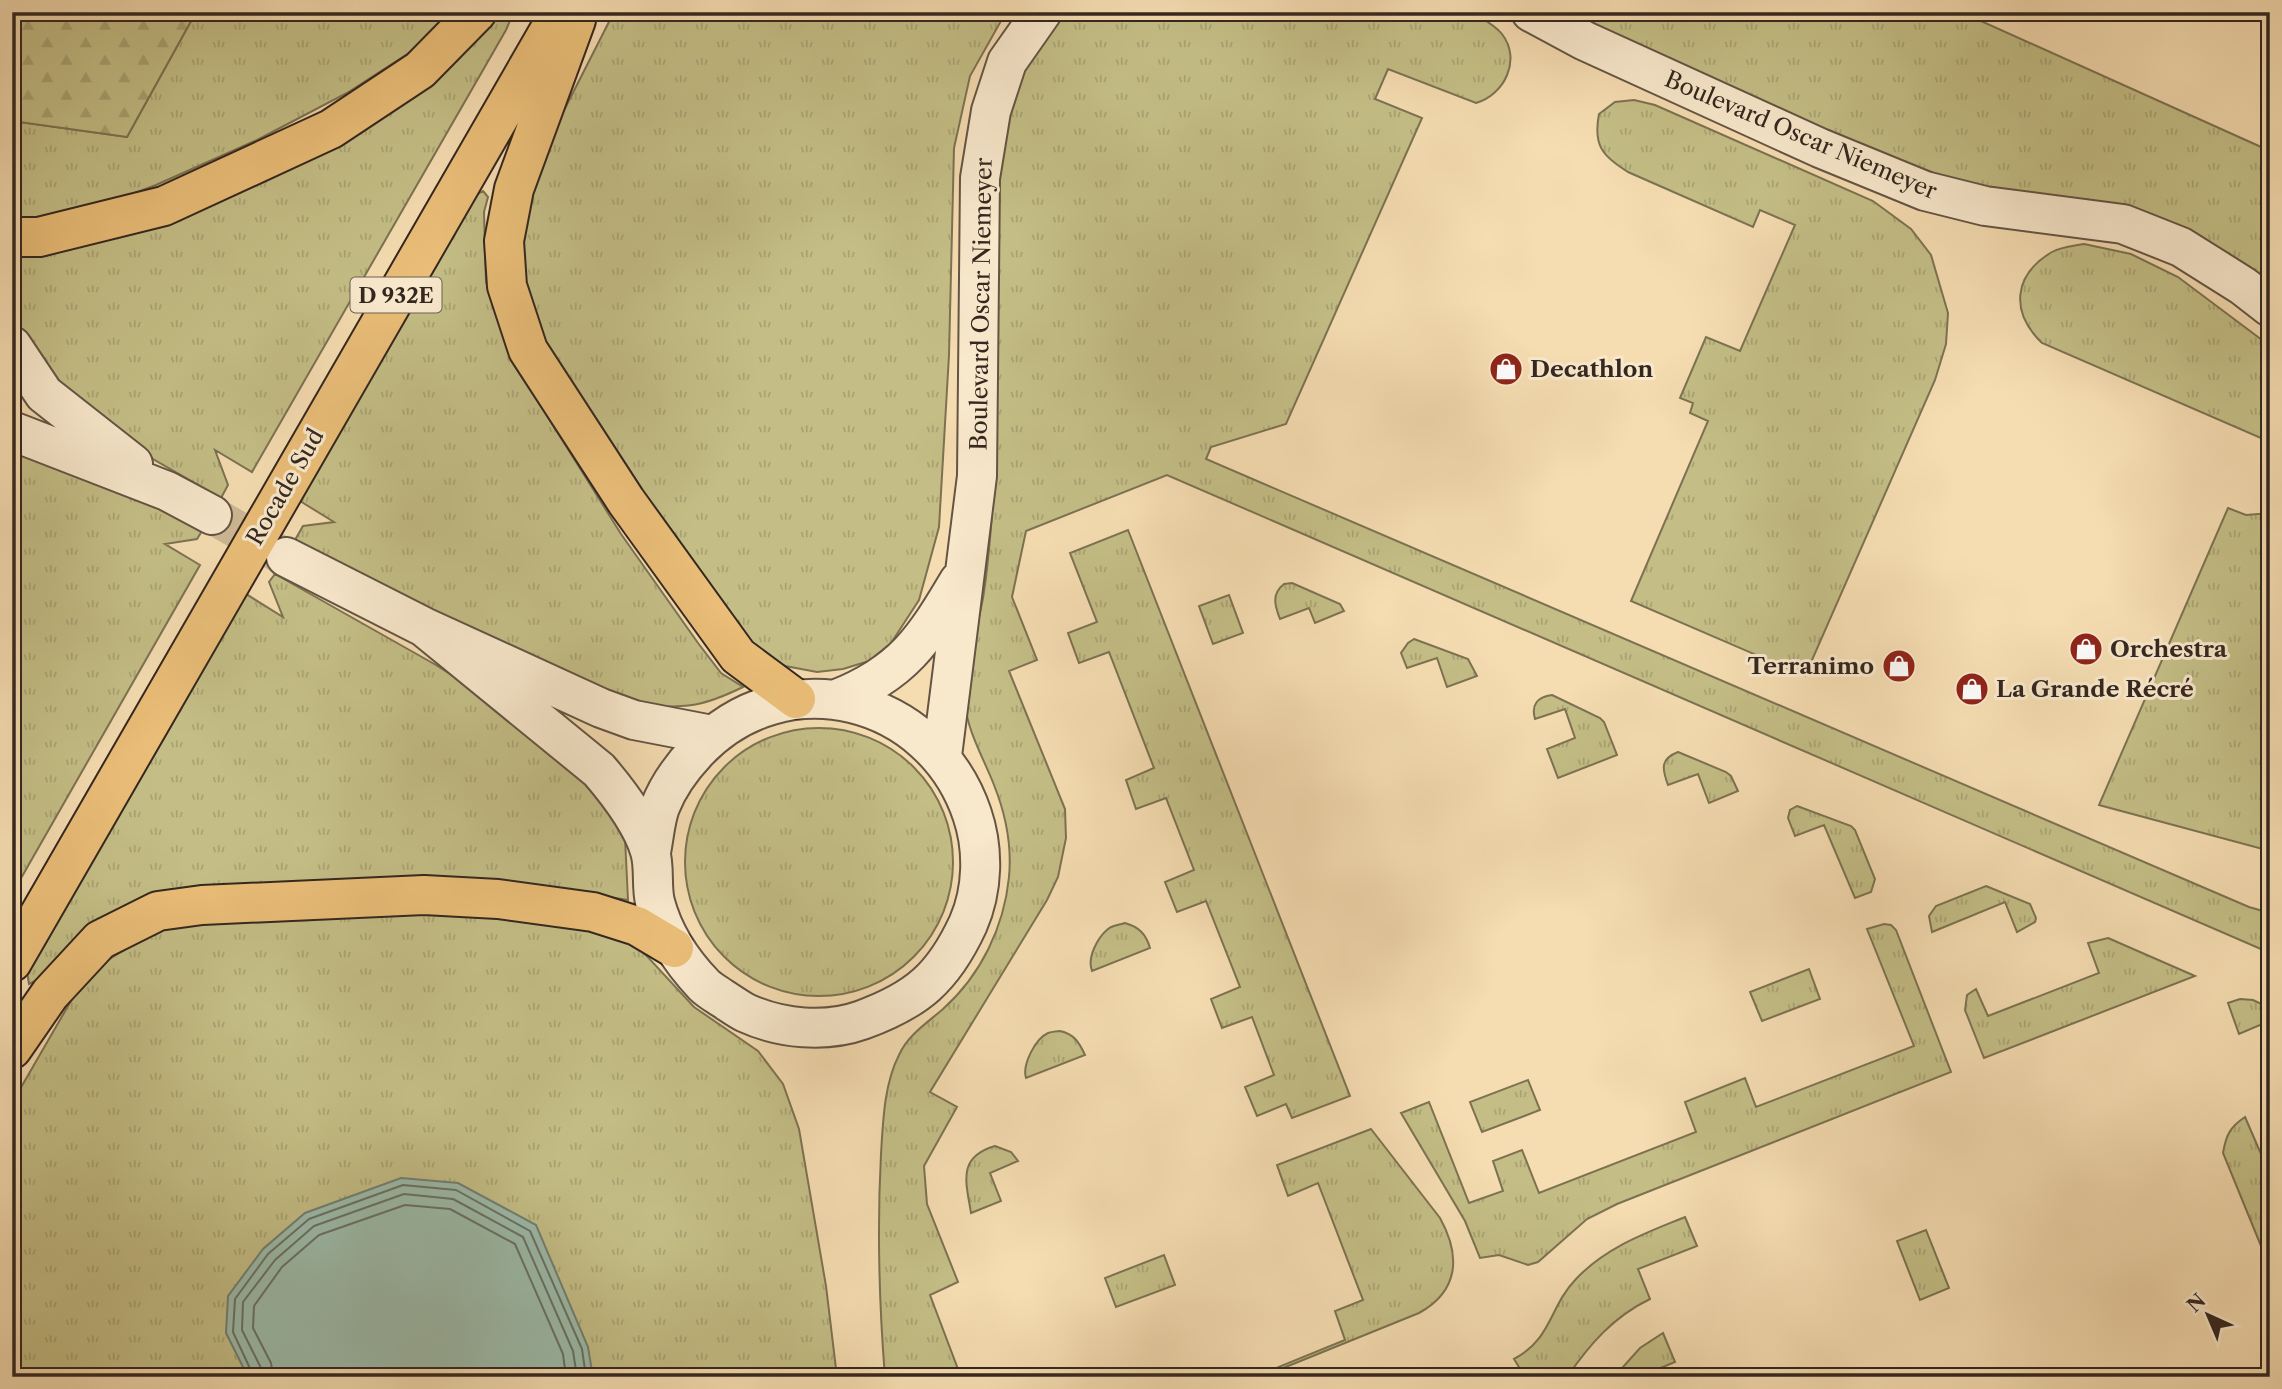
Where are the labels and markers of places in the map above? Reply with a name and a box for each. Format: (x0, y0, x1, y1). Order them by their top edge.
shop icon: Decathlon (1487, 350, 1525, 388)
place label: Decathlon (1530, 355, 1653, 383)
shop icon: Orchestra (2067, 630, 2105, 668)
place label: Orchestra (2110, 635, 2228, 663)
shop icon: Terranimo (1880, 647, 1918, 685)
place label: Terranimo (1747, 652, 1874, 680)
shop icon: La Grande Récré (1953, 670, 1991, 708)
place label: La Grande Récré (1996, 675, 2194, 703)

